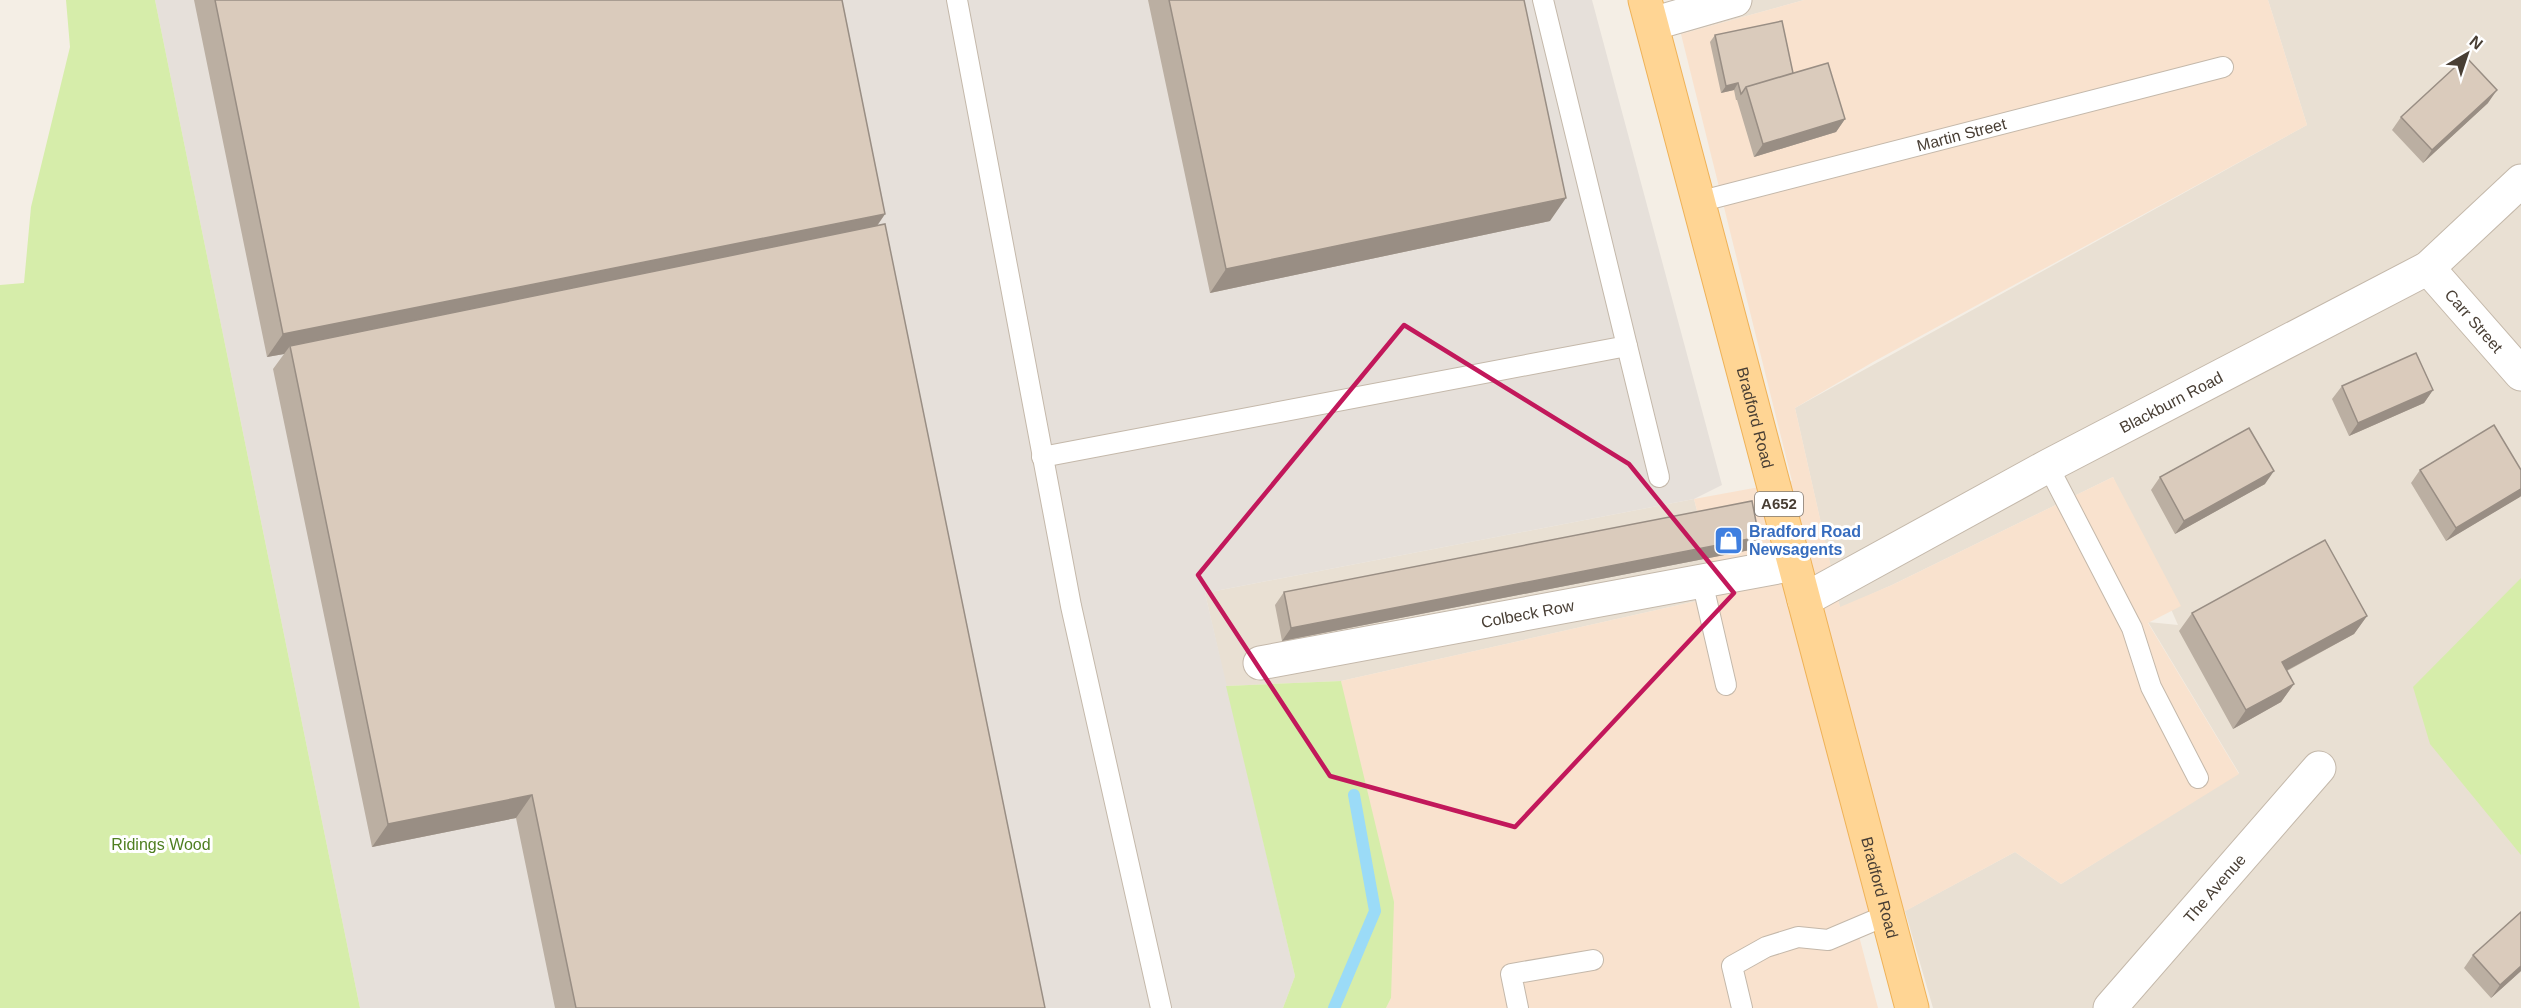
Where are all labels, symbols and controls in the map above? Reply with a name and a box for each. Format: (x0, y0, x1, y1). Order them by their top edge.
north arrow (2437, 24, 2497, 84)
text: N (2466, 32, 2486, 53)
street label: Martin Street (1915, 115, 2009, 154)
street label: Carr Street (2442, 286, 2506, 356)
street label: Bradford Road (1734, 365, 1777, 470)
street label: Blackburn Road (2117, 369, 2226, 436)
road number: A652 (1755, 492, 1803, 516)
place label: Bradford Road Newsagents (1749, 523, 1861, 558)
shop icon: Bradford Road Newsagents (1712, 524, 1744, 556)
street label: Colbeck Row (1480, 597, 1576, 631)
street label: Bradford Road (1858, 835, 1901, 940)
park label: Ridings Wood (111, 836, 211, 853)
street label: The Avenue (2180, 851, 2249, 926)

